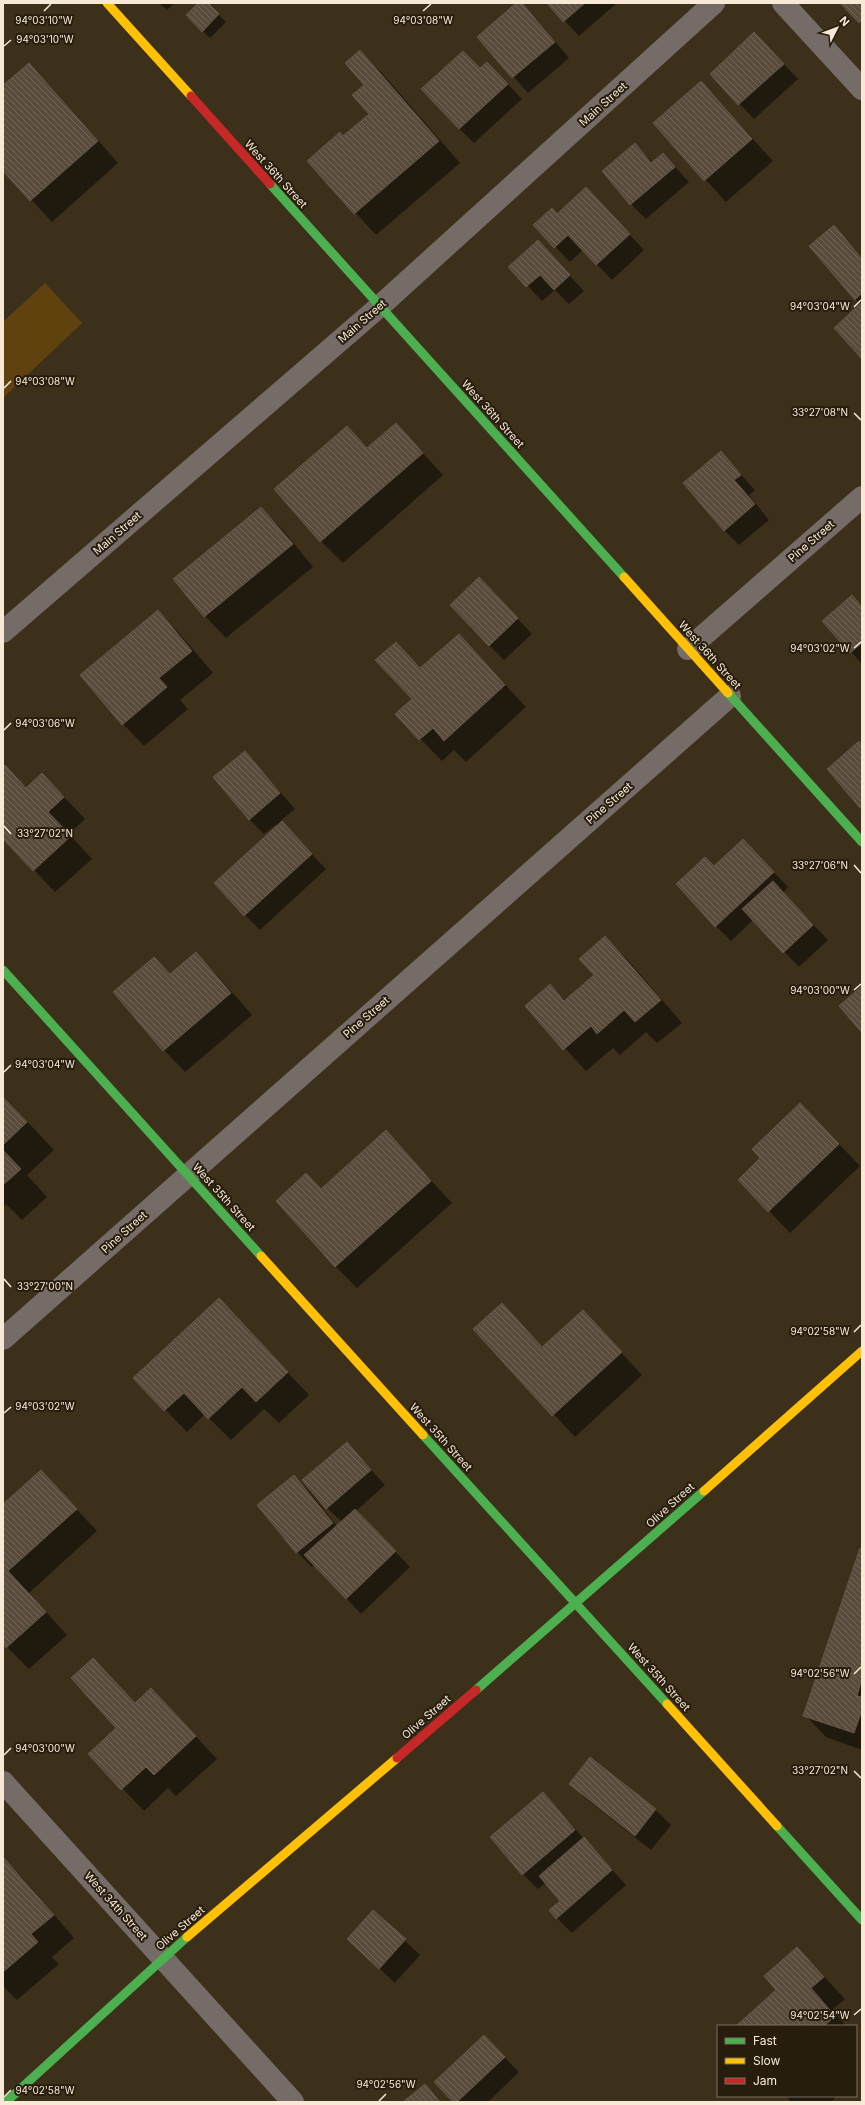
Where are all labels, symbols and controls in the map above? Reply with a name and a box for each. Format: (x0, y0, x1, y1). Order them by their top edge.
north arrow (817, 8, 857, 48)
text: 94°03'10"W (15, 14, 73, 26)
text: 94°03'08"W (393, 14, 453, 26)
text: N (836, 14, 852, 29)
text: 94°03'10"W (16, 33, 74, 45)
street label: Main Street (576, 79, 630, 129)
street label: West 36th Street (242, 137, 311, 211)
street label: Main Street (335, 296, 389, 346)
text: 94°03'04"W (790, 300, 850, 312)
text: 94°03'08"W (15, 375, 75, 387)
street label: West 36th Street (459, 377, 528, 451)
text: 33°27'08"N (792, 406, 848, 418)
street label: Main Street (90, 508, 144, 558)
street label: Pine Street (785, 517, 837, 565)
street label: West 36th Street (676, 618, 745, 692)
text: 94°03'02"W (790, 642, 850, 654)
text: 94°03'06"W (15, 717, 75, 729)
street label: Pine Street (583, 779, 635, 827)
text: 33°27'02"N (17, 827, 73, 839)
text: 33°27'06"N (792, 859, 848, 871)
text: 94°03'00"W (790, 984, 850, 996)
street label: Pine Street (340, 993, 392, 1041)
text: 94°03'04"W (15, 1058, 75, 1070)
street label: West 35th Street (190, 1160, 259, 1234)
street label: Pine Street (98, 1208, 150, 1256)
text: 33°27'00"N (17, 1280, 73, 1292)
text: 94°02'58"W (790, 1325, 850, 1337)
text: 94°03'02"W (15, 1400, 75, 1412)
street label: West 35th Street (407, 1400, 476, 1474)
street label: Olive Street (643, 1479, 697, 1530)
street label: West 35th Street (625, 1640, 694, 1714)
text: 94°02'56"W (790, 1667, 850, 1679)
street label: Olive Street (399, 1692, 454, 1742)
text: 94°03'00"W (15, 1742, 75, 1754)
text: 33°27'02"N (792, 1764, 848, 1776)
street label: West 34th Street (82, 1869, 151, 1943)
street label: Olive Street (153, 1903, 208, 1953)
text: 94°02'54"W (790, 2009, 850, 2021)
legend (717, 2025, 857, 2097)
text: Fast (753, 2033, 777, 2048)
text: Slow (753, 2053, 781, 2068)
text: Jam (753, 2073, 777, 2088)
text: 94°02'56"W (356, 2078, 416, 2090)
text: 94°02'58"W (15, 2084, 75, 2096)

